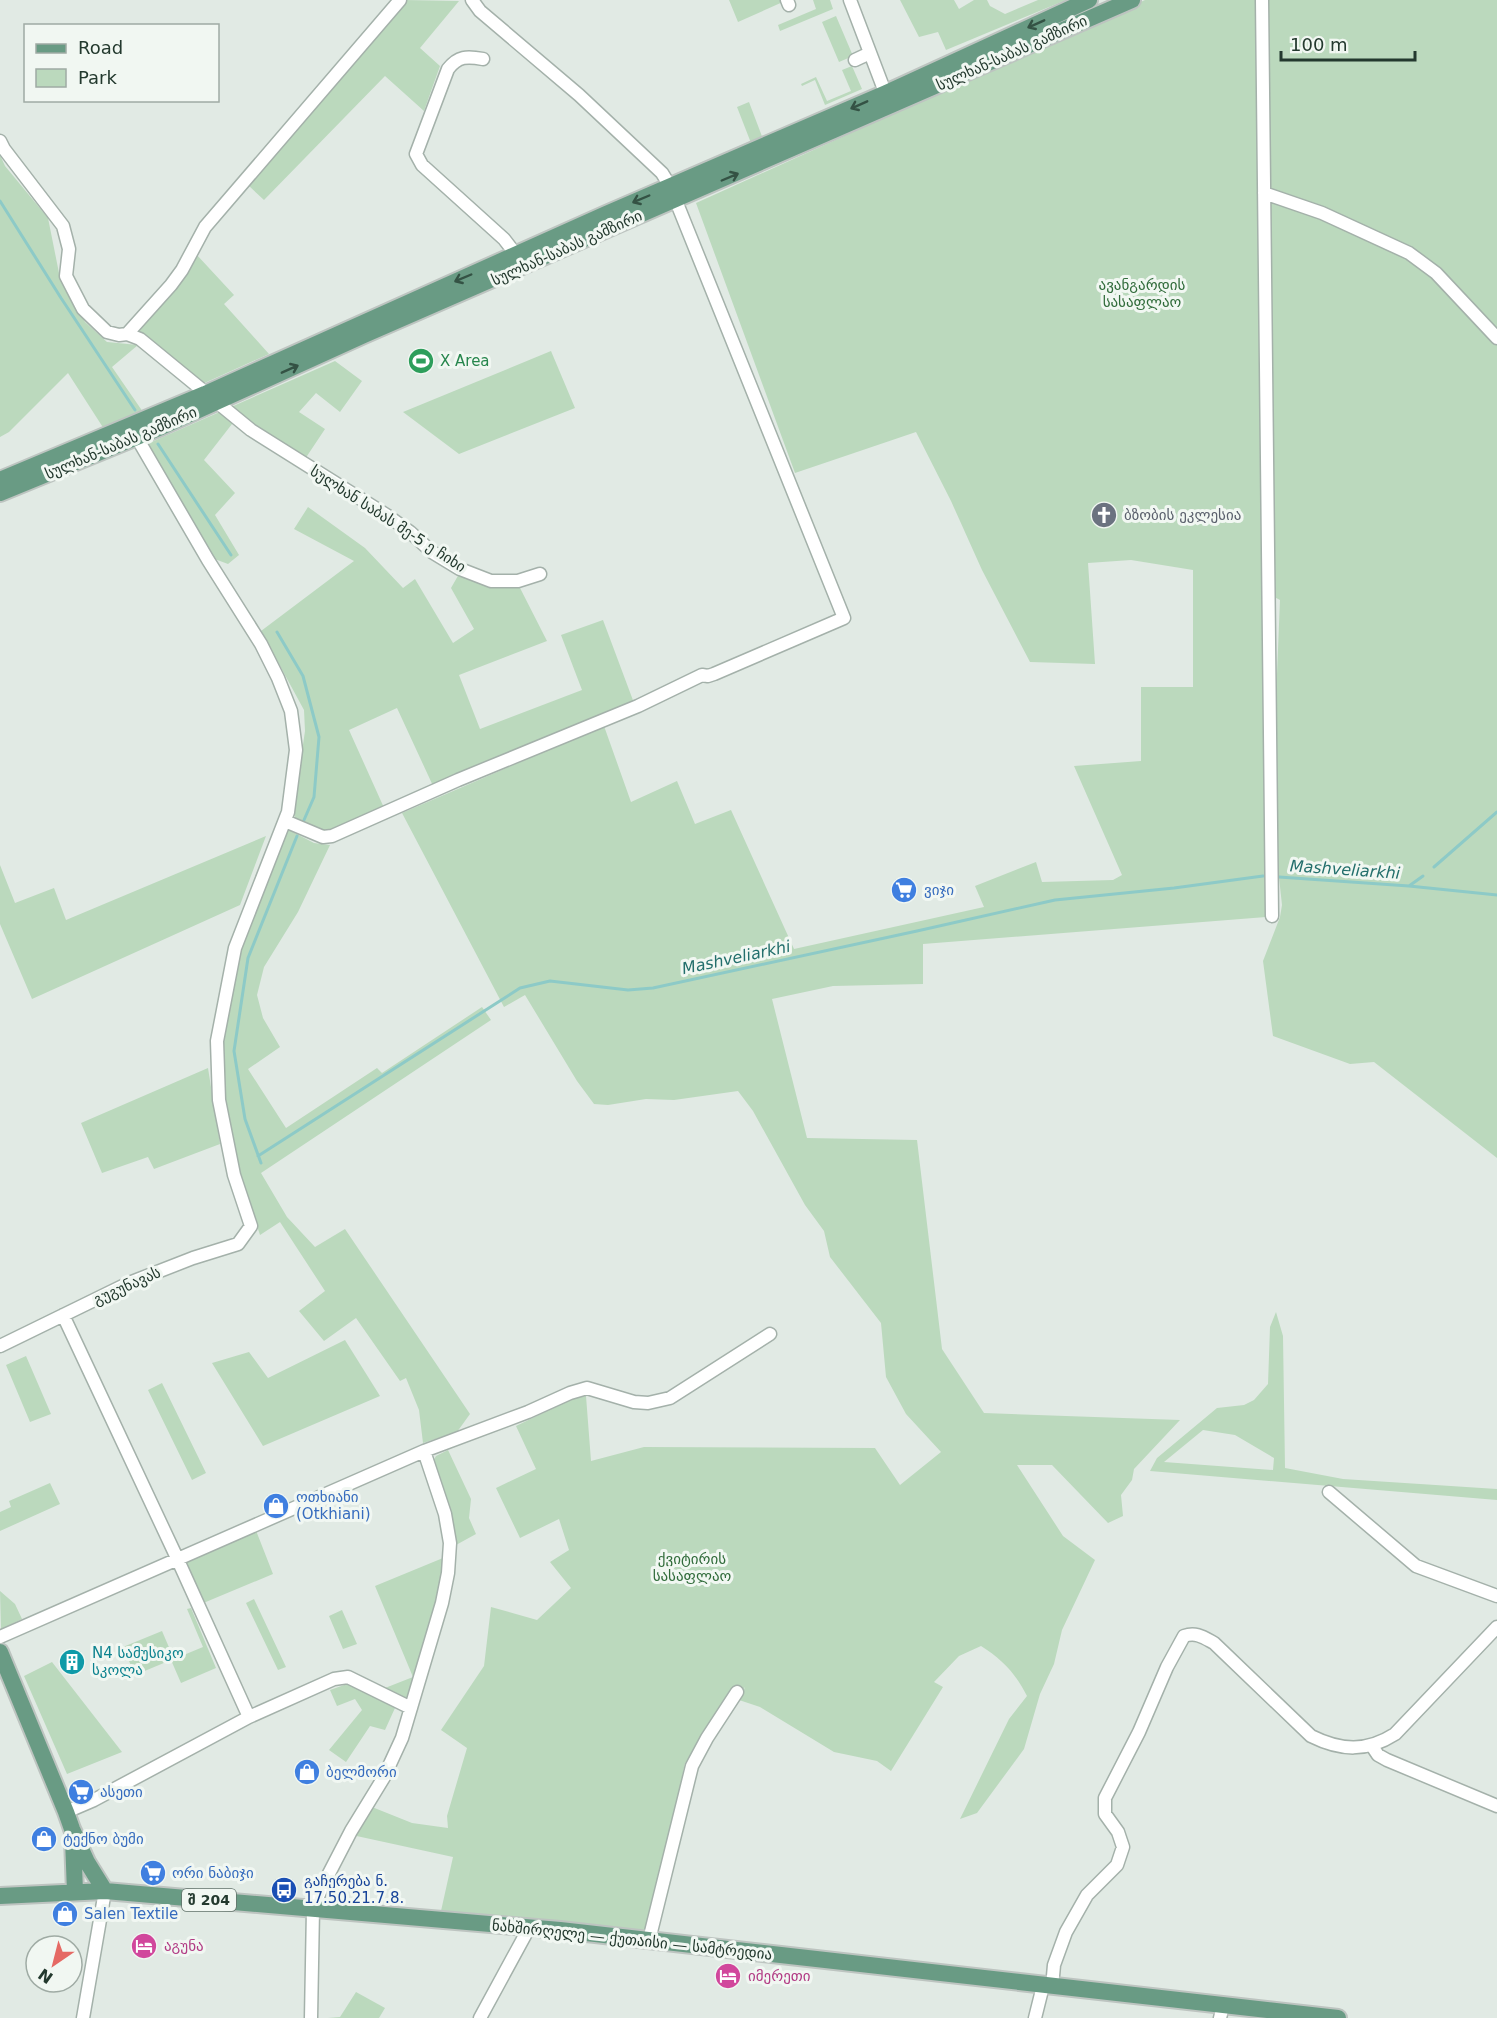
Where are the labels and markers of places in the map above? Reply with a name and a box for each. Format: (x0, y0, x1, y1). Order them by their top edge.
sports icon: X Area (406, 346, 436, 376)
place label: X Area (440, 352, 490, 370)
church icon: ბზობის ეკლესია (1089, 500, 1119, 530)
place label: ბზობის ეკლესია (1124, 506, 1241, 524)
supermarket icon: ვიჯი (889, 875, 919, 905)
place label: ვიჯი (924, 881, 954, 899)
place label: ოთხიანი (Otkhiani) (296, 1488, 371, 1523)
shop icon: ოთხიანი (Otkhiani) (261, 1491, 291, 1521)
place label: N4 სამუსიკო სკოლა (92, 1644, 184, 1679)
building icon: N4 სამუსიკო სკოლა (57, 1647, 87, 1677)
shop icon: ბელმორი (292, 1757, 322, 1787)
place label: ბელმორი (326, 1763, 397, 1781)
supermarket icon: ასეთი (66, 1777, 96, 1807)
place label: ასეთი (100, 1783, 143, 1801)
shop icon: ტექნო ბუმი (29, 1824, 59, 1854)
place label: ტექნო ბუმი (63, 1830, 144, 1848)
supermarket icon: ორი ნაბიჯი (138, 1858, 168, 1888)
place label: ორი ნაბიჯი (172, 1864, 254, 1882)
place label: გაჩერება ნ. 17.50.21.7.8. (304, 1872, 404, 1907)
bus stop icon: გაჩერება ნ. 17.50.21.7.8. (269, 1875, 299, 1905)
shop icon: Salen Textile (50, 1899, 80, 1929)
place label: Salen Textile (84, 1905, 178, 1923)
hotel icon: აგუნა (129, 1931, 159, 1961)
place label: აგუნა (164, 1937, 204, 1955)
hotel icon: იმერეთი (713, 1961, 743, 1991)
place label: იმერეთი (748, 1967, 811, 1985)

